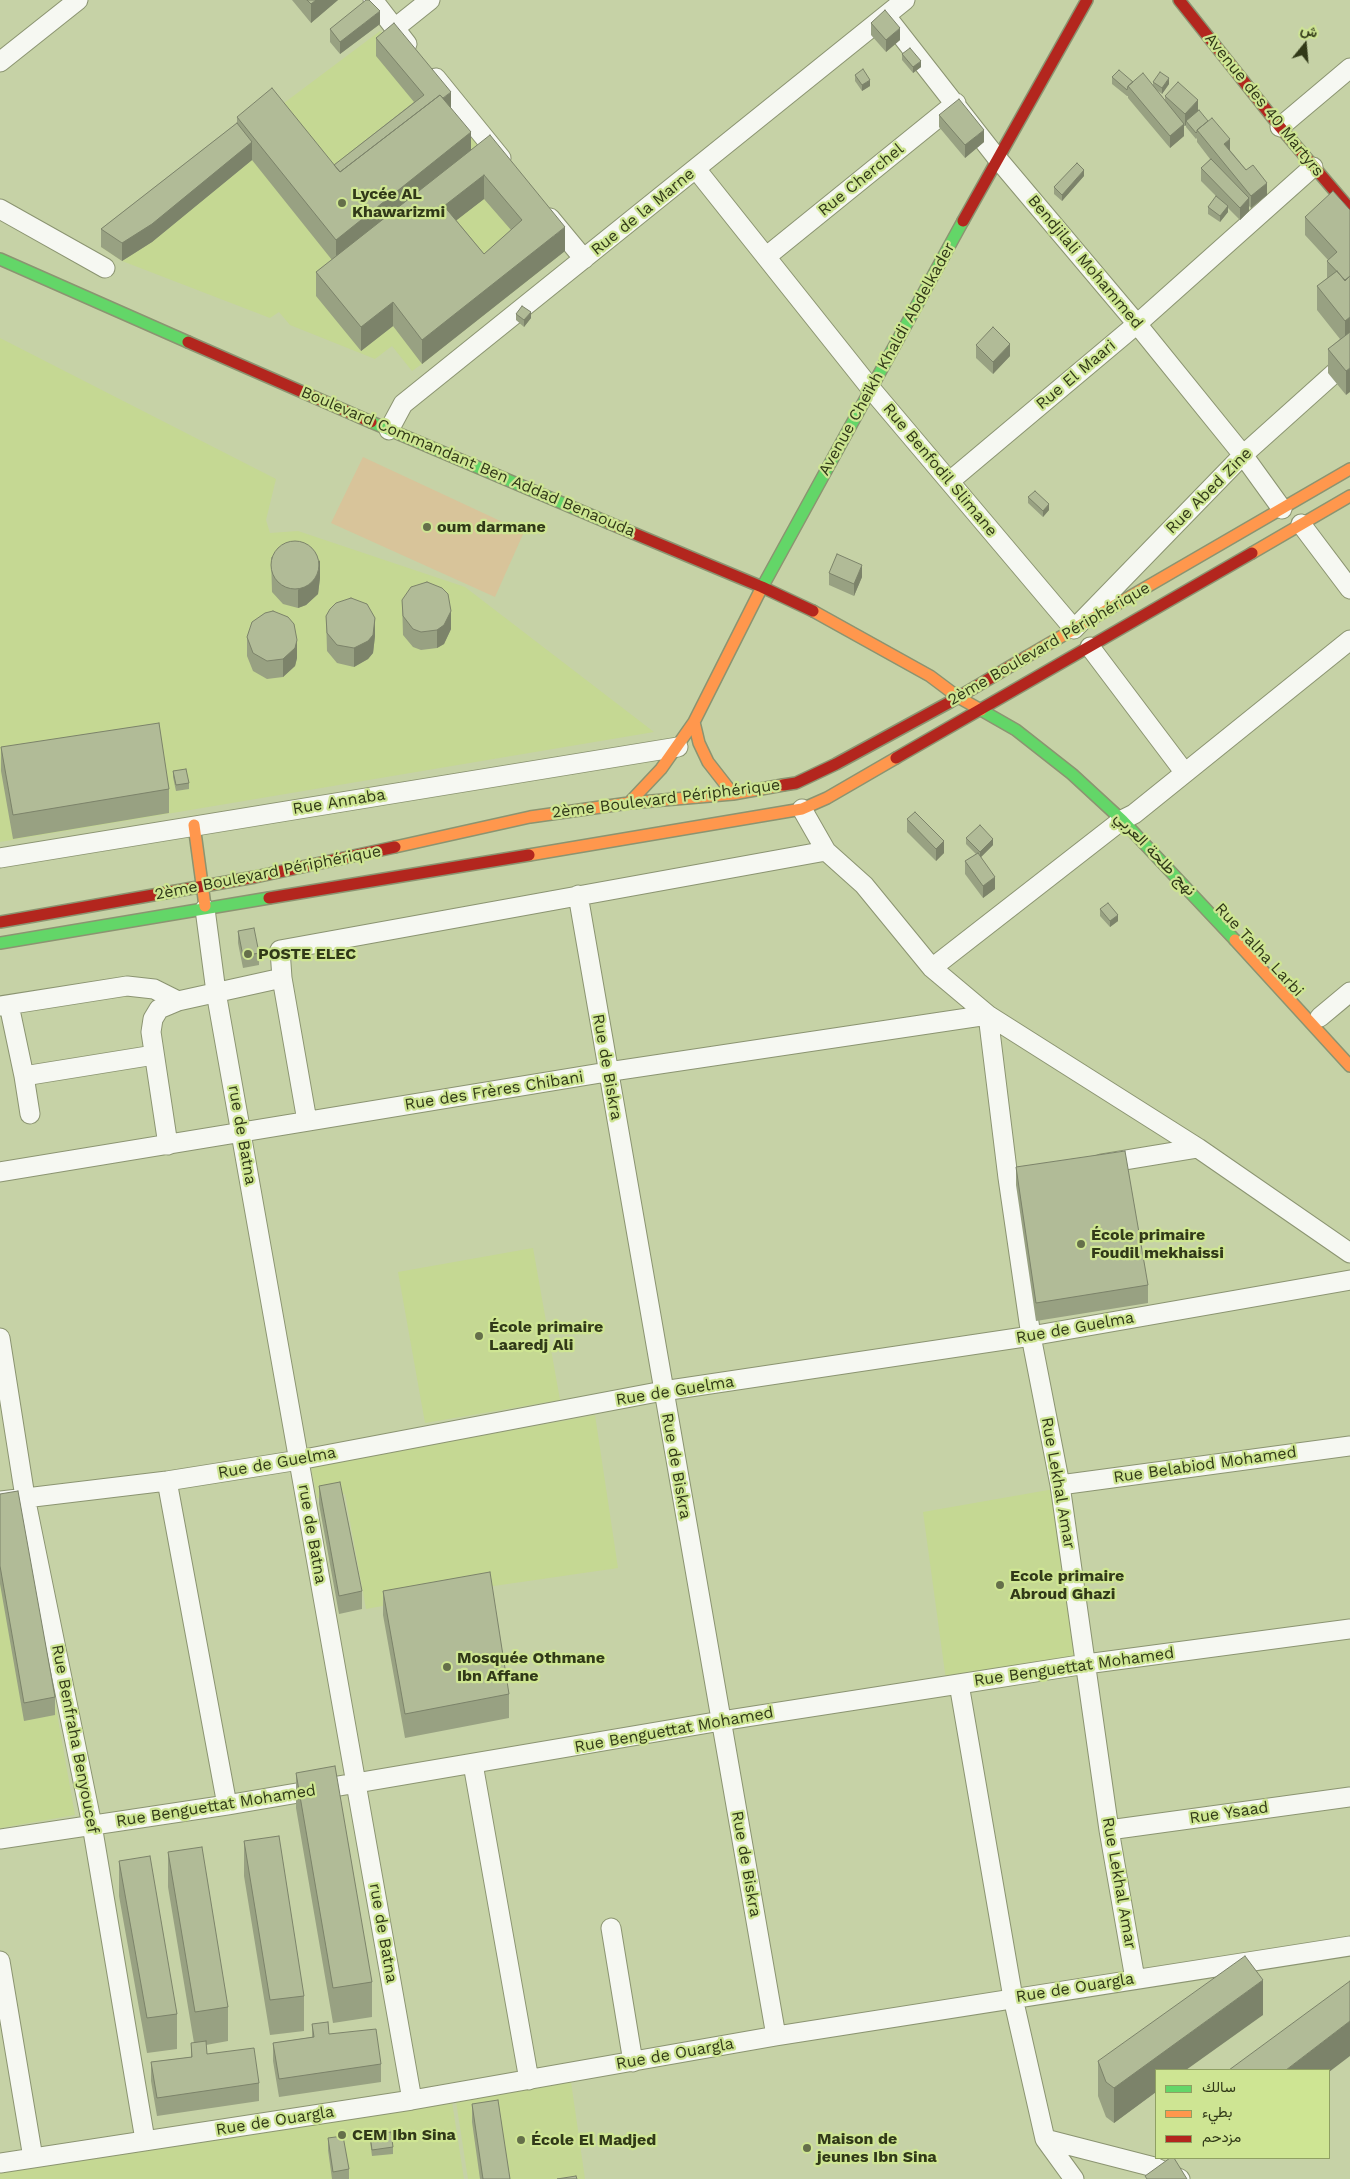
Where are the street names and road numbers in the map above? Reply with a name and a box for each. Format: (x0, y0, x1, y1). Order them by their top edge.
street label: Avenue des 40 Martyrs (1200, 30, 1328, 180)
street label: Rue Cherchel (814, 140, 908, 220)
street label: Rue de la Marne (587, 164, 699, 260)
street label: Bendjilali Mohammed (1023, 191, 1147, 333)
street label: Avenue Cheïkh Khaldi Abdelkader (815, 239, 959, 479)
street label: Rue El Maari (1032, 336, 1120, 414)
street label: Boulevard Commandant Ben Addad Benaouda (298, 383, 638, 541)
street label: Rue Benfodil Slimane (879, 400, 1001, 540)
street label: Rue Abed Zine (1162, 444, 1256, 538)
street label: 2ème Boulevard Périphérique (945, 578, 1153, 710)
street label: 2ème Boulevard Périphérique (551, 775, 781, 823)
street label: Rue Annaba (291, 785, 387, 819)
street label: نهج طلحة العربي (1110, 808, 1200, 900)
street label: 2ème Boulevard Périphérique (153, 842, 383, 904)
street label: Rue Talha Larbi (1211, 899, 1307, 1001)
street label: Rue de Biskra (588, 1012, 626, 1122)
street label: Rue des Frères Chibani (403, 1067, 585, 1115)
street label: rue de Batna (224, 1084, 260, 1186)
street label: Rue de Guelma (1014, 1308, 1136, 1348)
street label: Rue de Guelma (614, 1372, 736, 1410)
street label: Rue de Biskra (657, 1411, 695, 1521)
street label: Rue Lekhal Amar (1037, 1416, 1079, 1550)
street label: Rue de Guelma (216, 1443, 338, 1483)
street label: Rue Belabiod Mohamed (1112, 1443, 1298, 1487)
street label: rue de Batna (294, 1483, 330, 1585)
street label: Rue Benfraha Benyoucef (47, 1643, 103, 1835)
street label: Rue Benguettat Mohamed (973, 1643, 1175, 1691)
street label: Rue Benguettat Mohamed (573, 1703, 775, 1757)
street label: Rue Benguettat Mohamed (115, 1781, 317, 1831)
street label: Rue Ysaad (1188, 1798, 1270, 1828)
street label: Rue de Biskra (727, 1809, 765, 1919)
street label: Rue Lekhal Amar (1098, 1816, 1140, 1950)
street label: rue de Batna (365, 1882, 401, 1984)
street label: Rue de Ouargla (1015, 1969, 1135, 2007)
street label: Rue de Ouargla (615, 2034, 735, 2074)
street label: Rue de Ouargla (215, 2102, 335, 2140)

